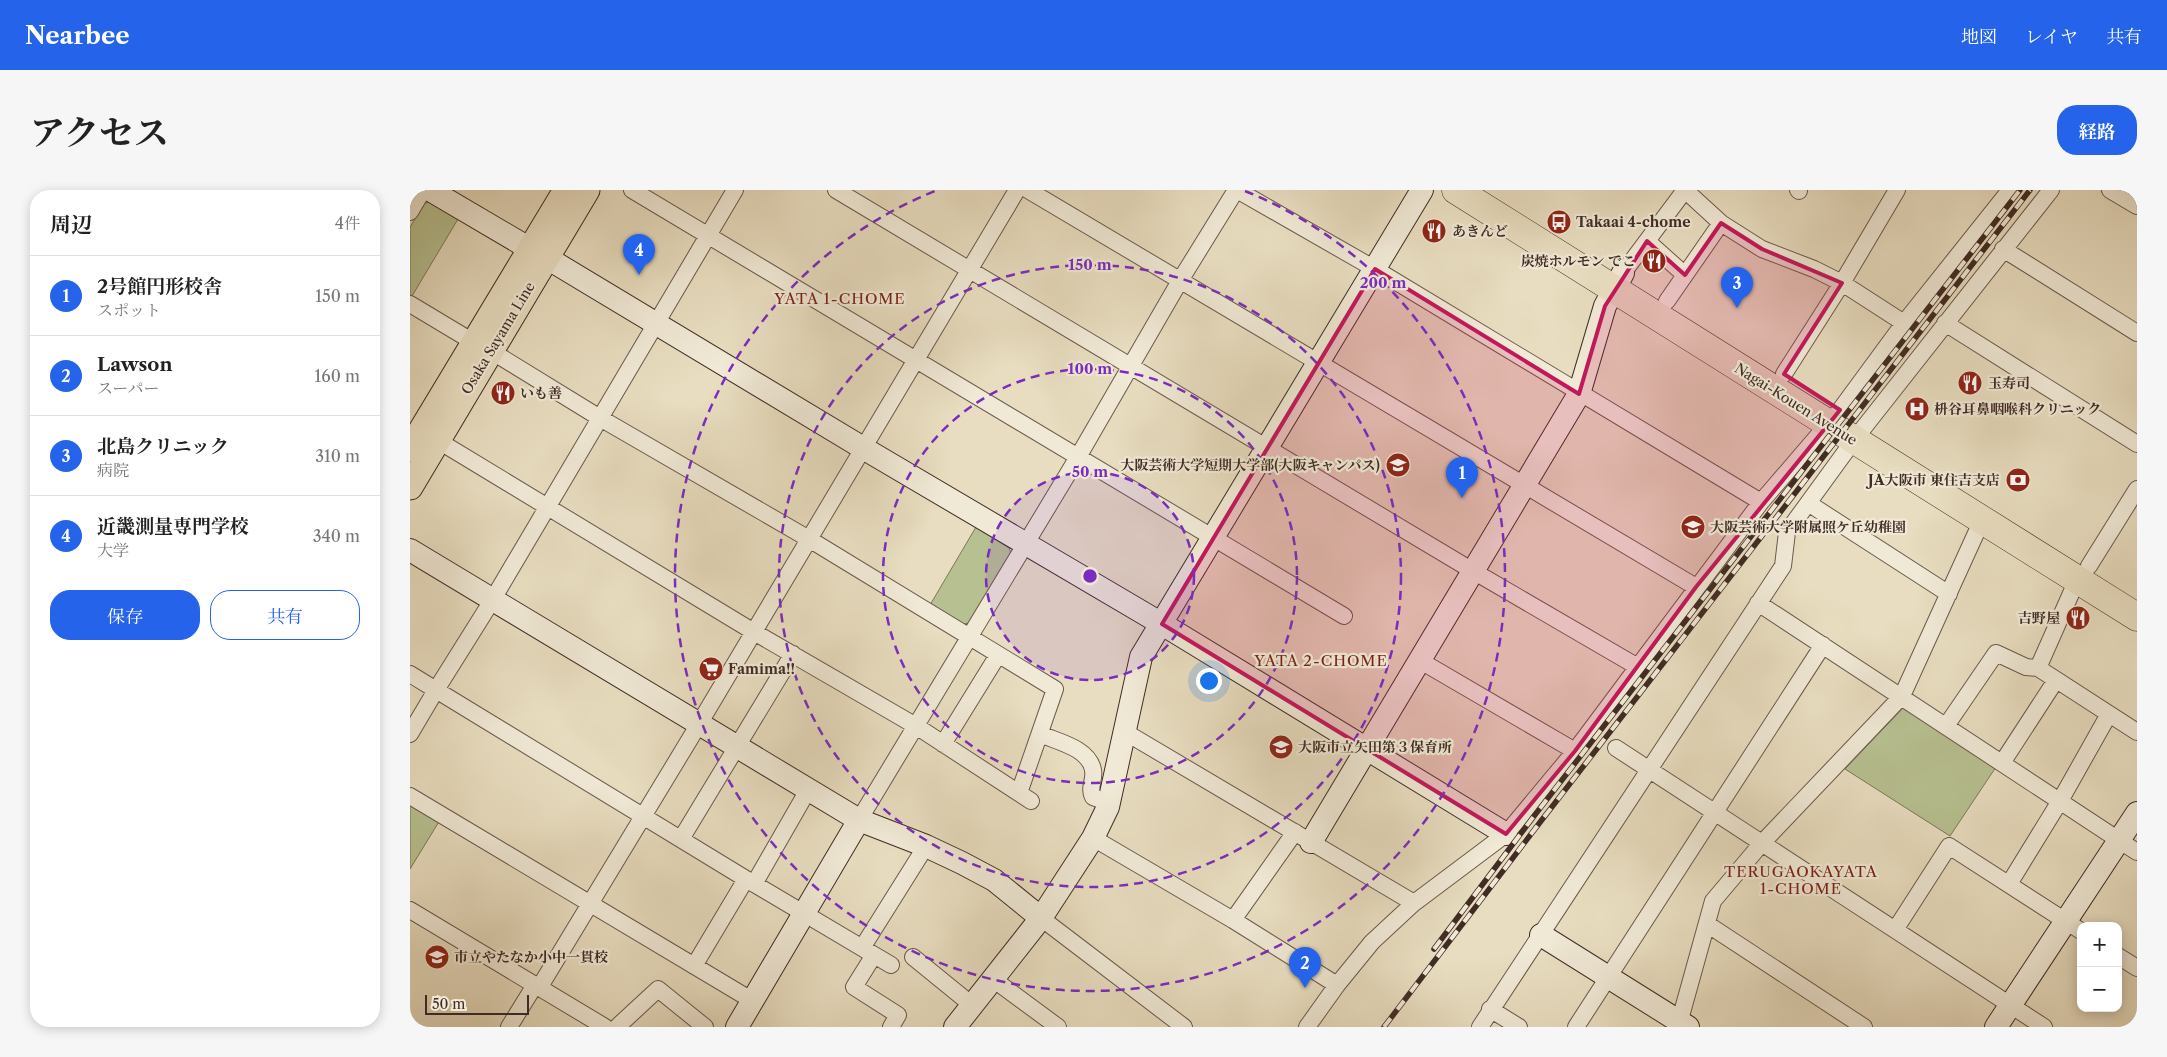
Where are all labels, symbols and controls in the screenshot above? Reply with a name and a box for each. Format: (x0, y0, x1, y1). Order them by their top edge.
text: Nearbee (25, 21, 130, 50)
text: 地図 (1961, 26, 1997, 48)
text: レイヤ (2025, 26, 2078, 48)
text: 共有 (2106, 26, 2142, 48)
button: 経路 (2057, 105, 2137, 155)
text: アクセス (30, 111, 169, 154)
bus stop icon: Takaai 4-chome (1546, 209, 1572, 235)
text: 周辺 (50, 212, 92, 237)
text: 4件 (335, 213, 360, 233)
place label: Takaai 4-chome (1576, 213, 1691, 231)
restaurant icon: あきんど (1421, 218, 1447, 244)
place label: あきんど (1452, 222, 1508, 240)
pin: 4 (623, 234, 655, 275)
restaurant icon: 炭焼ホルモン でこ (1641, 248, 1667, 274)
place label: 炭焼ホルモン でこ (1520, 252, 1636, 270)
text: 150 m (1068, 255, 1112, 274)
pin: 3 (1721, 267, 1753, 308)
text: 200 m (1360, 273, 1406, 292)
text: 2号館円形校舎 (97, 275, 222, 298)
street label: Osaka Sayama Line (457, 278, 539, 398)
text: 1 (62, 286, 70, 306)
text: 150 m (315, 286, 360, 306)
district label: YATA 1-CHOME (773, 289, 906, 308)
text: スポット (97, 300, 161, 320)
text: Lawson (97, 353, 172, 376)
text: 100 m (1068, 359, 1112, 378)
street label: Nagai-Kouen Avenue (1731, 359, 1861, 449)
text: 2 (61, 366, 71, 386)
text: 160 m (315, 366, 360, 386)
restaurant icon: 玉寿司 (1957, 370, 1983, 396)
place label: 玉寿司 (1988, 374, 2030, 392)
text: スーパー (97, 378, 159, 398)
restaurant icon: いも善 (490, 380, 516, 406)
place label: いも善 (520, 384, 562, 402)
hospital icon: 枡谷耳鼻咽喉科クリニック (1904, 396, 1930, 422)
place label: 枡谷耳鼻咽喉科クリニック (1934, 400, 2101, 418)
text: 北島クリニック (97, 435, 229, 458)
text: 3 (61, 446, 71, 466)
text: 310 m (315, 446, 360, 466)
school or university icon: 大阪芸術大学短期大学部(大阪キャンパス) (1385, 452, 1411, 478)
place label: 大阪芸術大学短期大学部(大阪キャンパス) (1120, 456, 1380, 474)
pin: 1 (1446, 457, 1478, 498)
text: 病院 (97, 460, 129, 480)
text: 50 m (1072, 462, 1108, 481)
bank icon: JA大阪市 東住吉支店 (2005, 467, 2031, 493)
place label: JA大阪市 東住吉支店 (1865, 471, 2000, 489)
school or university icon: 大阪芸術大学附属照ケ丘幼稚園 (1680, 514, 1706, 540)
text: 近畿測量専門学校 (97, 515, 249, 538)
place label: 大阪芸術大学附属照ケ丘幼稚園 (1710, 518, 1906, 536)
text: 4 (61, 526, 71, 546)
text: 340 m (313, 526, 360, 546)
text: 大学 (97, 540, 129, 560)
centre of rings (1081, 567, 1099, 585)
button: 保存 (50, 590, 200, 640)
button: 共有 (210, 590, 360, 640)
restaurant icon: 吉野屋 (2065, 605, 2091, 631)
place label: 吉野屋 (2018, 609, 2060, 627)
district label: YATA 2-CHOME (1253, 651, 1388, 670)
supermarket icon: Famima!! (698, 656, 724, 682)
place label: Famima!! (728, 660, 795, 678)
your location (1196, 668, 1222, 694)
school or university icon: 大阪市立矢田第３保育所 (1268, 734, 1294, 760)
place label: 大阪市立矢田第３保育所 (1298, 738, 1452, 756)
district label: TERUGAOKAYATA 1-CHOME (1724, 862, 1878, 898)
map controls (2077, 922, 2122, 1012)
button: + (2077, 922, 2122, 967)
school or university icon: 市立やたなか小中一貫校 (424, 944, 450, 970)
pin: 2 (1289, 947, 1321, 988)
place label: 市立やたなか小中一貫校 (454, 948, 608, 966)
button: − (2077, 967, 2122, 1012)
scale bar (425, 992, 529, 1015)
text: 50 m (432, 995, 465, 1013)

